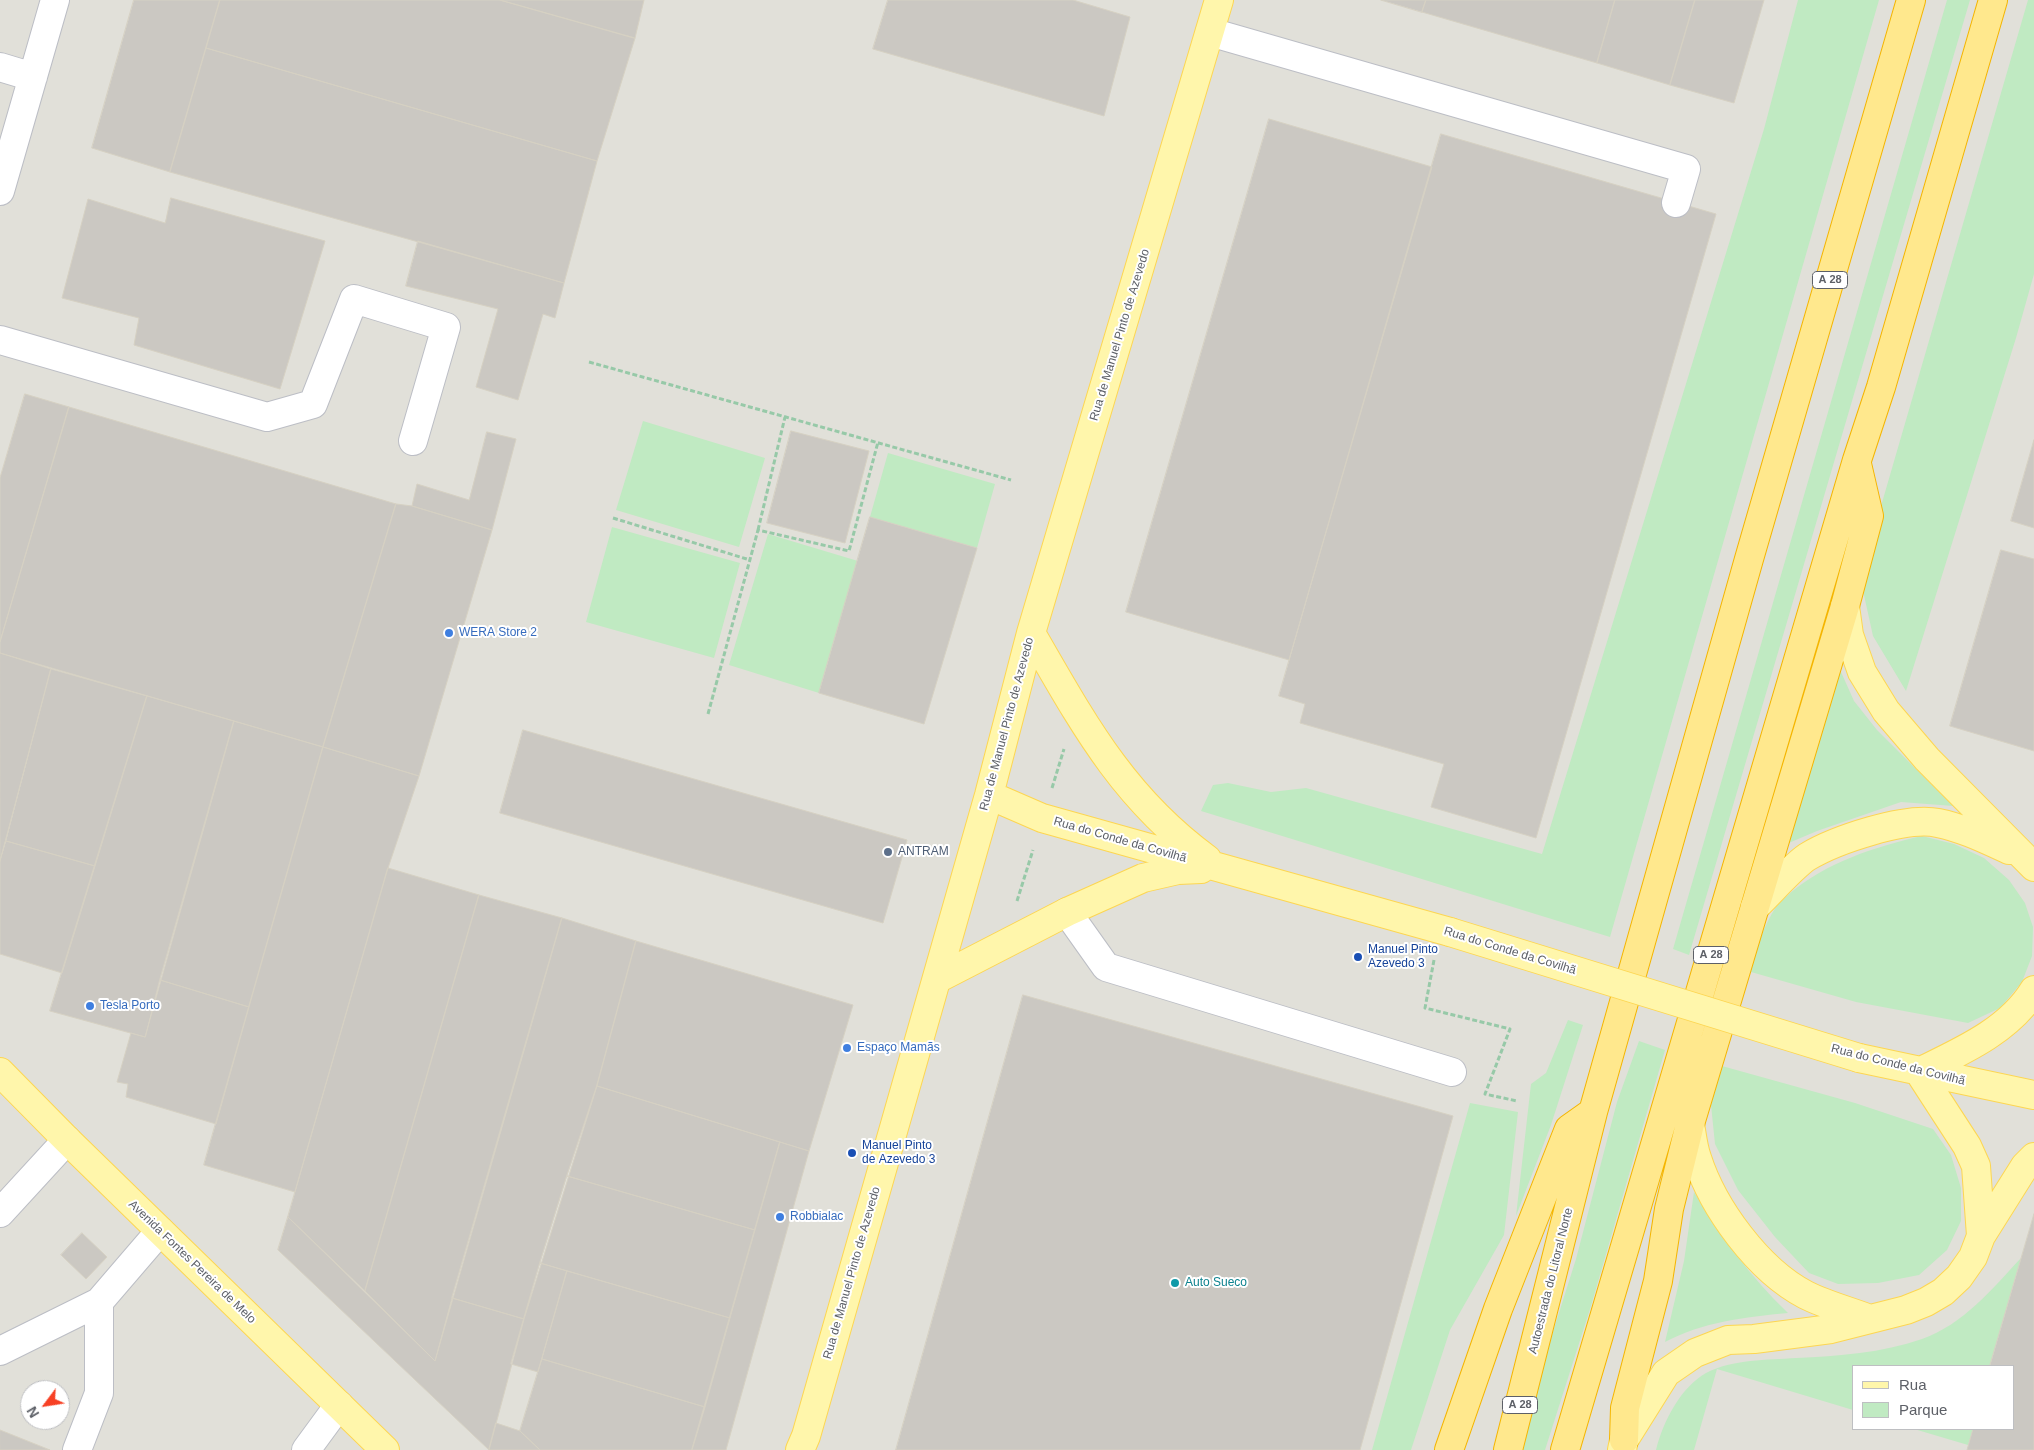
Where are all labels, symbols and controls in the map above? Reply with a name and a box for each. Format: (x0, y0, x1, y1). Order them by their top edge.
street label: Rua de Manuel Pinto de Azevedo (1087, 247, 1153, 423)
road number: A 28 (1812, 272, 1848, 288)
place label: WERA Store 2 (459, 626, 537, 640)
marker: WERA Store 2 (443, 627, 455, 639)
street label: Rua de Manuel Pinto de Azevedo (977, 636, 1037, 812)
street label: Rua do Conde da Covilhã (1052, 814, 1188, 866)
place label: ANTRAM (898, 845, 949, 859)
marker: ANTRAM (882, 846, 894, 858)
street label: Rua do Conde da Covilhã (1442, 924, 1578, 978)
place label: Manuel Pinto Azevedo 3 (1368, 943, 1438, 971)
road number: A 28 (1694, 946, 1728, 964)
marker: Manuel Pinto Azevedo 3 (1352, 951, 1364, 963)
place label: Tesla Porto (100, 999, 160, 1013)
marker: Tesla Porto (84, 1000, 96, 1012)
place label: Espaço Mamãs (857, 1041, 940, 1055)
street label: Rua do Conde da Covilhã (1830, 1041, 1966, 1089)
marker: Espaço Mamãs (841, 1042, 853, 1054)
place label: Manuel Pinto de Azevedo 3 (862, 1139, 935, 1167)
marker: Manuel Pinto de Azevedo 3 (846, 1147, 858, 1159)
street label: Rua de Manuel Pinto de Azevedo (820, 1185, 884, 1361)
street label: Avenida Fontes Pereira de Melo (125, 1197, 259, 1327)
street label: Autoestrada do Litoral Norte (1526, 1206, 1576, 1356)
place label: Robbialac (790, 1210, 843, 1224)
marker: Robbialac (774, 1211, 786, 1223)
place label: Auto Sueco (1185, 1276, 1247, 1290)
marker: Auto Sueco (1169, 1277, 1181, 1289)
legend (1852, 1365, 2014, 1430)
text: Rua (1899, 1376, 1927, 1393)
north arrow (20, 1380, 70, 1430)
road number: A 28 (1502, 1396, 1538, 1414)
text: Parque (1899, 1401, 1947, 1418)
text: N (24, 1404, 42, 1421)

